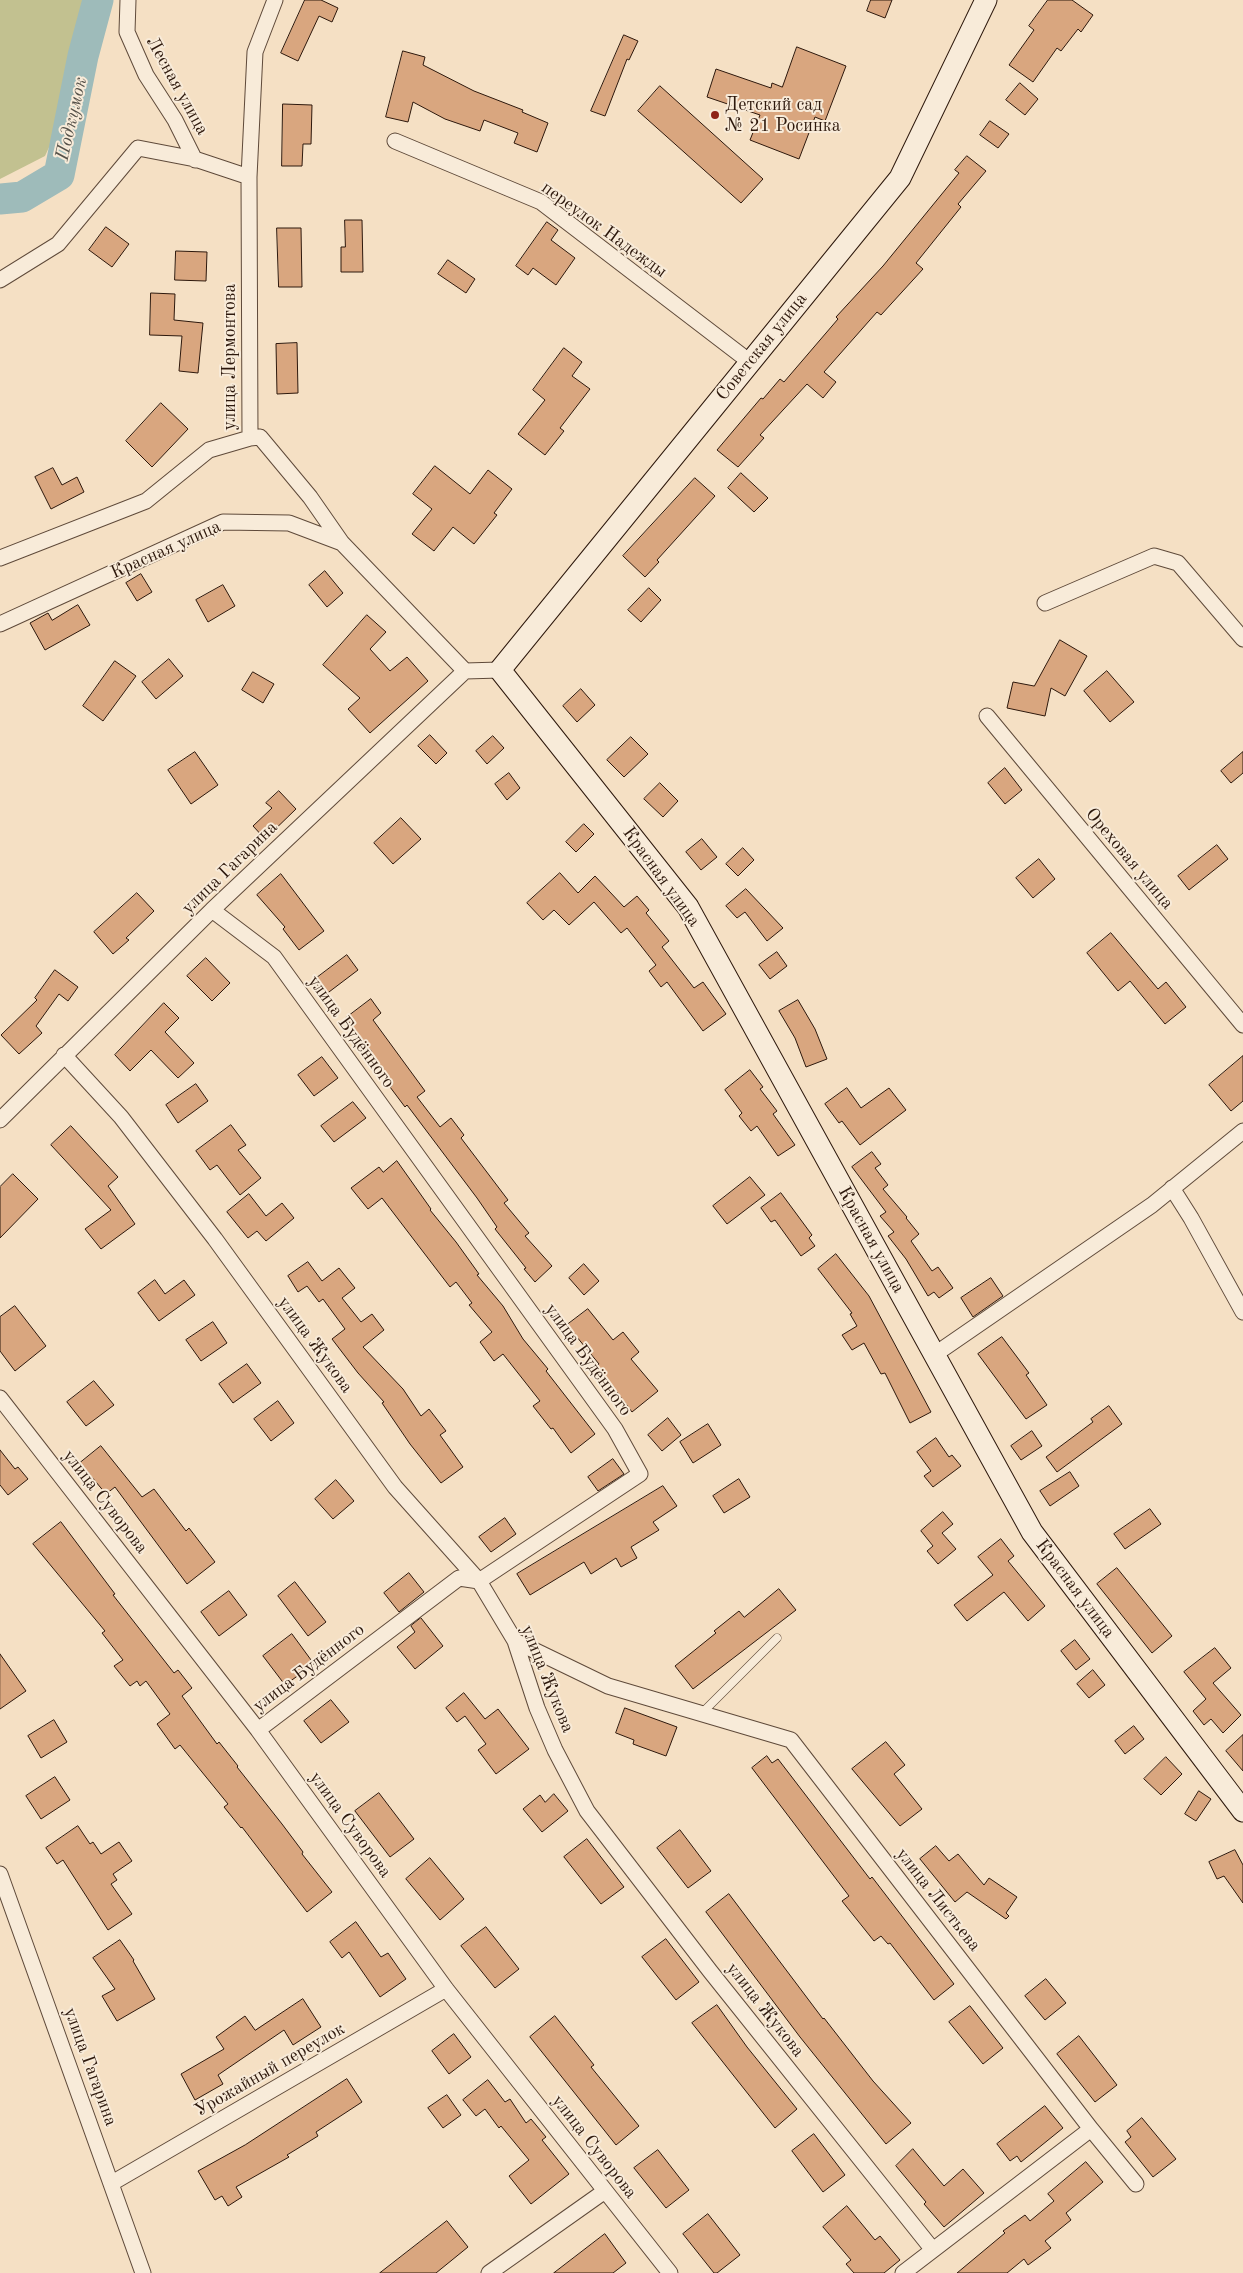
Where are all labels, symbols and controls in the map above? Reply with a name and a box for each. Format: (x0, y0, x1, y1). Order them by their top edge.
street label: Лесная улица (141, 33, 213, 139)
water label: Подкумок (51, 75, 93, 163)
place label: Детский сад № 21 Росинка (725, 94, 841, 136)
marker: Детский сад № 21 Росинка (709, 109, 721, 121)
street label: переулок Надежды (537, 177, 671, 283)
street label: улица Лермонтова (219, 284, 241, 430)
street label: Советская улица (712, 289, 812, 405)
street label: Красная улица (108, 516, 224, 584)
street label: Ореховая улица (1080, 804, 1178, 914)
street label: улица Гагарина (178, 817, 282, 919)
street label: Красная улица (617, 823, 705, 931)
street label: улица Будённого (303, 971, 399, 1093)
street label: Красная улица (833, 1183, 909, 1297)
street label: улица Жукова (273, 1292, 357, 1398)
street label: улица Будённого (540, 1299, 636, 1421)
street label: улица Суворова (58, 1446, 152, 1558)
street label: Красная улица (1031, 1535, 1119, 1643)
street label: улица Будённого (249, 1619, 369, 1717)
street label: улица Жукова (516, 1622, 578, 1736)
street label: улица Суворова (304, 1768, 396, 1882)
street label: улица Листьева (891, 1844, 985, 1956)
street label: улица Жукова (721, 1958, 809, 2062)
street label: улица Гагарина (59, 2005, 121, 2129)
street label: Урожайный переулок (191, 2018, 349, 2122)
street label: улица Суворова (547, 2091, 641, 2203)

